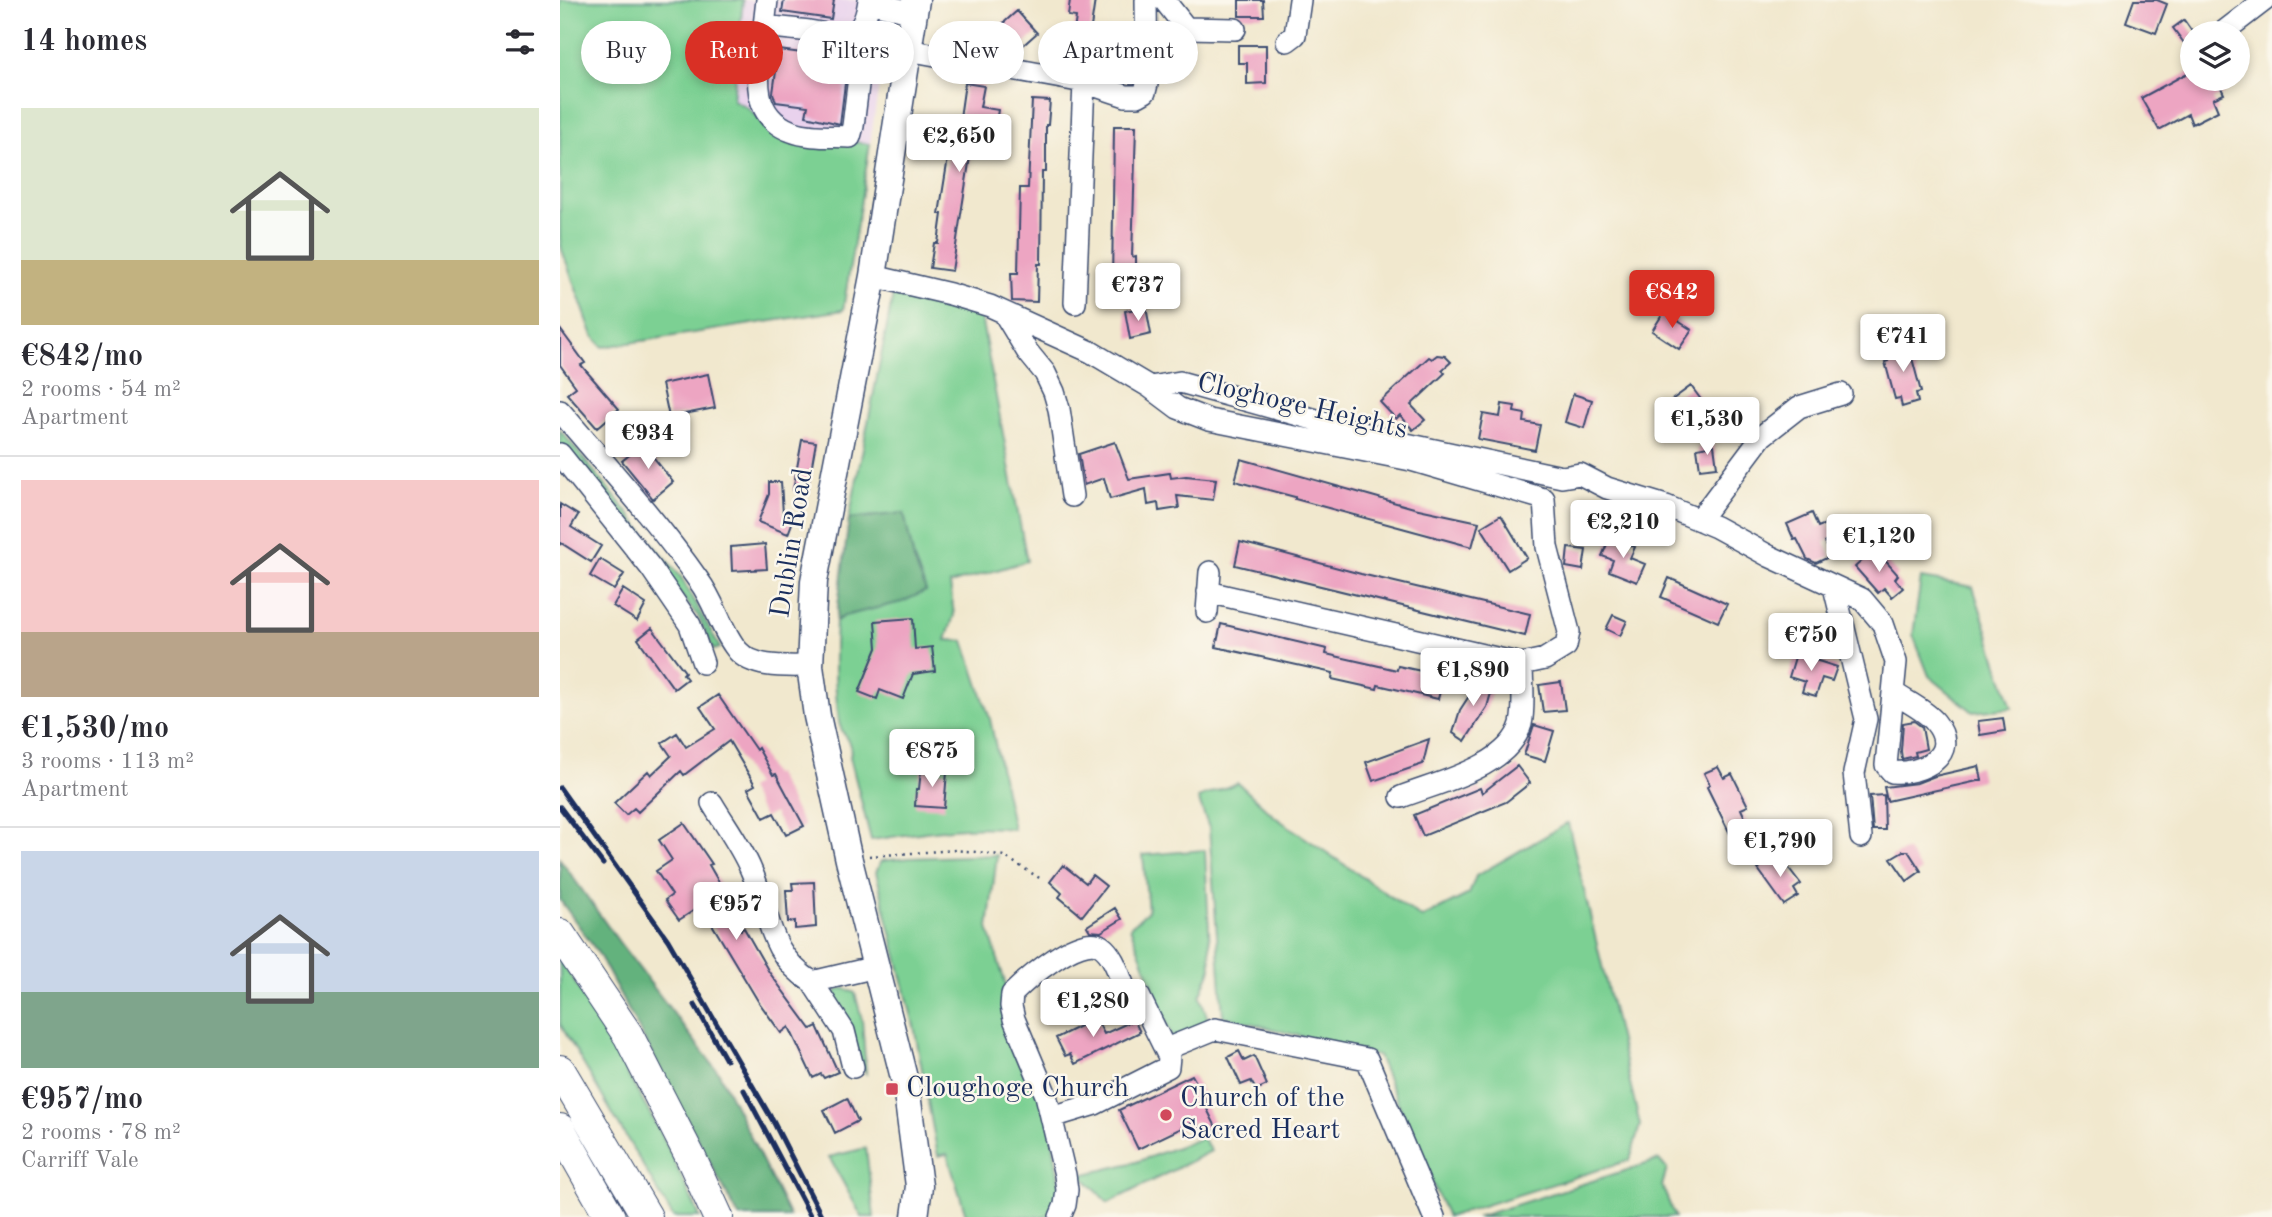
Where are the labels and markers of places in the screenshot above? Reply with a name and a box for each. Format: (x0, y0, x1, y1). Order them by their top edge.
pin: €2,650 (902, 114, 1016, 174)
pin: €737 (1097, 264, 1179, 323)
pin: €842 (1631, 270, 1713, 330)
pin: €741 (1862, 314, 1944, 374)
pin: €1,530 (1650, 398, 1764, 457)
pin: €934 (607, 412, 689, 471)
pin: €2,210 (1566, 500, 1680, 560)
pin: €1,120 (1822, 514, 1936, 574)
pin: €750 (1770, 614, 1852, 673)
pin: €1,890 (1416, 648, 1530, 708)
pin: €875 (891, 730, 973, 789)
pin: €1,790 (1723, 820, 1837, 879)
pin: €957 (695, 883, 777, 942)
pin: €1,280 (1036, 979, 1150, 1039)
place label: Cloughoge Church (906, 1075, 1129, 1103)
marker: Cloughoge Church (884, 1081, 900, 1097)
place label: Church of the Sacred Heart (1180, 1085, 1345, 1145)
marker: Church of the Sacred Heart (1158, 1107, 1174, 1123)

